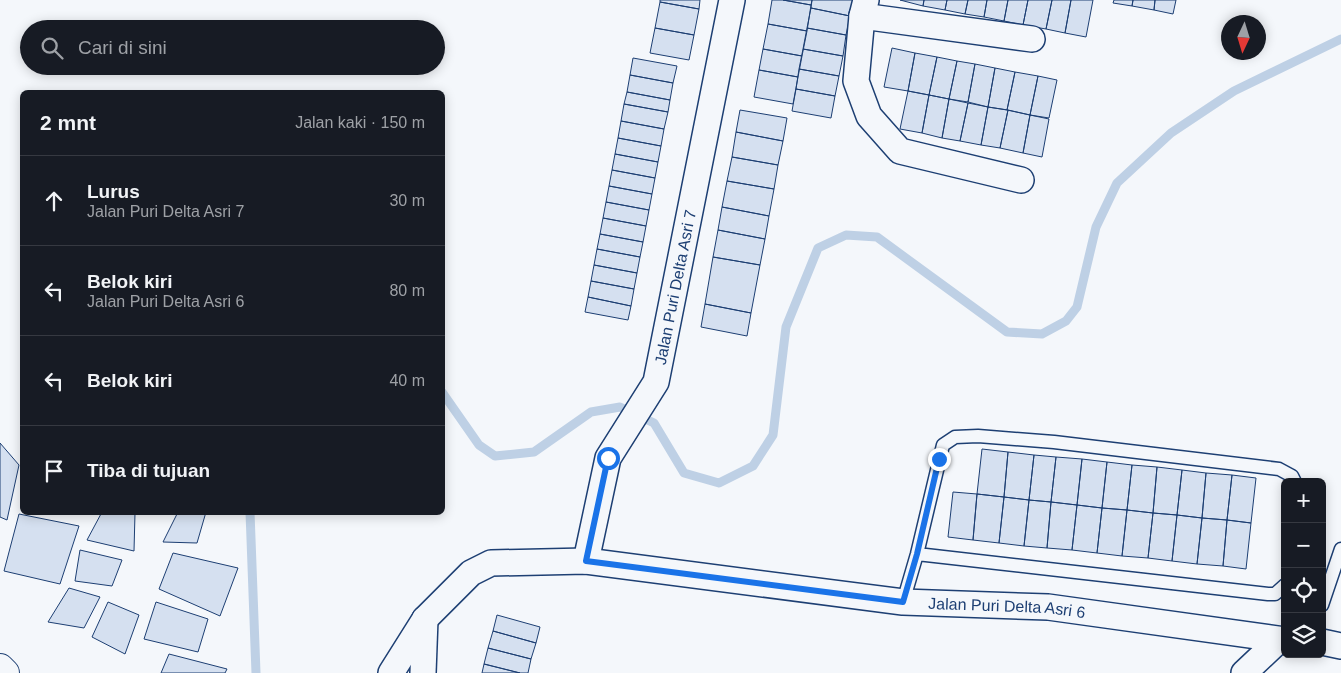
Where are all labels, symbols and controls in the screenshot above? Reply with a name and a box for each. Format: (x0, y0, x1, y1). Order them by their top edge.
north arrow (1221, 15, 1266, 60)
search box (20, 20, 445, 75)
icon: search (38, 34, 66, 62)
text: Cari di sini (78, 37, 167, 58)
text: 2 mnt (40, 111, 96, 134)
text: Jalan kaki · 150 m (295, 114, 425, 131)
text: Lurus (87, 181, 140, 202)
icon: ahead (40, 187, 68, 215)
text: 30 m (389, 192, 425, 209)
text: Jalan Puri Delta Asri 7 (87, 203, 244, 220)
street label: Jalan Puri Delta Asri 7 (652, 208, 699, 366)
text: Belok kiri (87, 271, 173, 292)
icon: left (40, 277, 68, 305)
text: 80 m (389, 282, 425, 299)
text: Jalan Puri Delta Asri 6 (87, 293, 244, 310)
icon: left (40, 367, 68, 395)
text: Belok kiri (87, 370, 173, 391)
text: 40 m (389, 372, 425, 389)
route start (597, 447, 620, 470)
route end (928, 448, 951, 471)
icon: arrive (40, 457, 68, 485)
text: Tiba di tujuan (87, 460, 210, 481)
map controls (1281, 478, 1326, 658)
button: + (1281, 478, 1326, 523)
button: − (1281, 523, 1326, 568)
button: locate (1281, 568, 1326, 613)
street label: Jalan Puri Delta Asri 6 (928, 595, 1087, 621)
button: layers (1281, 613, 1326, 658)

